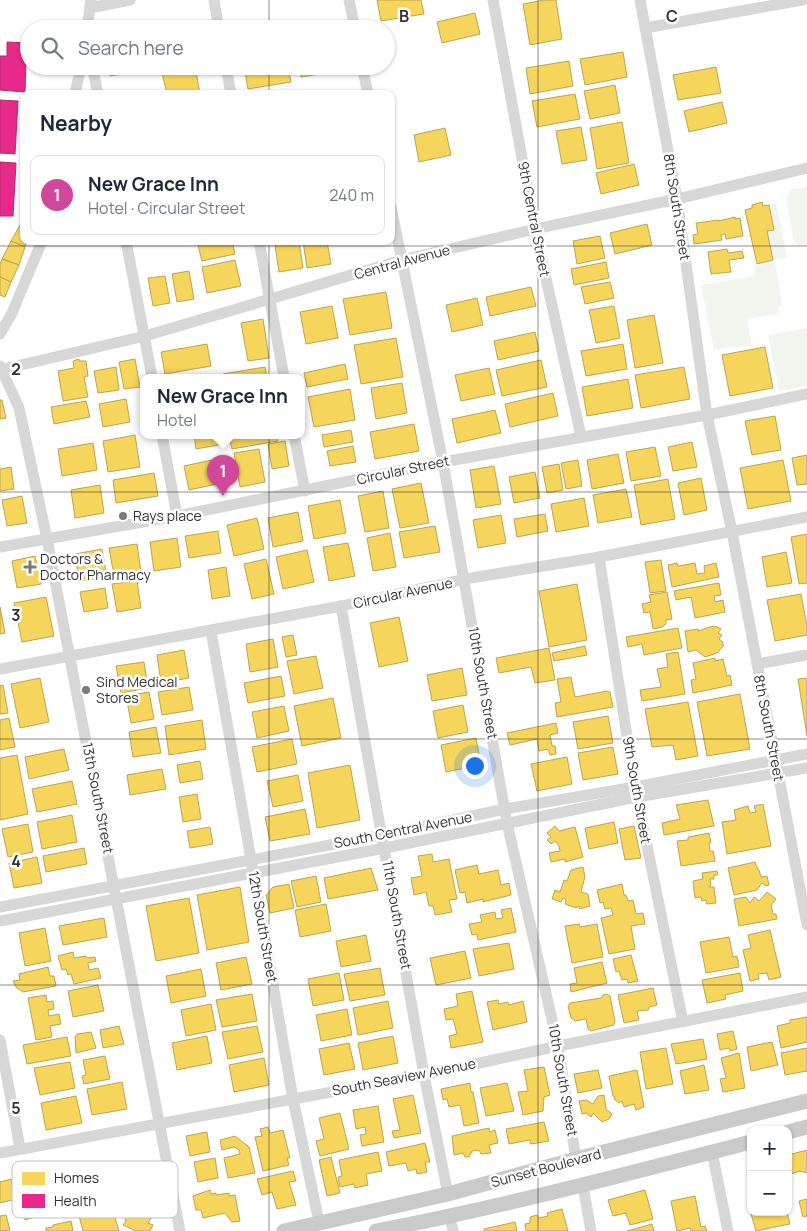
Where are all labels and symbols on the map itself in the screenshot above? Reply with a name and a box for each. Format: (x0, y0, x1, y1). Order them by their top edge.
text: B (399, 5, 409, 27)
text: C (666, 5, 678, 27)
street label: 8th South Street (660, 152, 695, 262)
street label: 9th Central Street (514, 160, 555, 279)
street label: Central Avenue (352, 240, 452, 283)
text: 2 (11, 358, 21, 380)
street label: Circular Street (355, 450, 451, 489)
pin: 1 (207, 455, 239, 496)
place label: Rays place (133, 506, 202, 525)
marker: Rays place (117, 510, 129, 522)
place label: Doctors & Doctor Pharmacy (40, 549, 152, 584)
marker: Doctors & Doctor Pharmacy (24, 561, 36, 573)
street label: Circular Avenue (351, 573, 454, 612)
text: 3 (11, 604, 21, 626)
street label: 10th South Street (464, 625, 503, 741)
place label: Sind Medical Stores (96, 672, 178, 707)
street label: 8th South Street (750, 673, 789, 783)
marker: Sind Medical Stores (80, 684, 92, 696)
street label: 9th South Street (619, 735, 656, 845)
street label: 13th South Street (78, 741, 119, 856)
your location (462, 753, 488, 779)
street label: South Central Avenue (332, 807, 474, 852)
text: 4 (11, 850, 21, 872)
street label: 11th South Street (379, 859, 417, 971)
street label: 12th South Street (244, 870, 283, 985)
street label: 10th South Street (544, 1022, 583, 1138)
street label: South Seaview Avenue (330, 1053, 477, 1100)
text: 5 (11, 1097, 21, 1119)
street label: Sunset Boulevard (489, 1144, 603, 1191)
legend (12, 1161, 178, 1218)
text: Homes (54, 1168, 99, 1187)
text: Health (54, 1191, 97, 1210)

